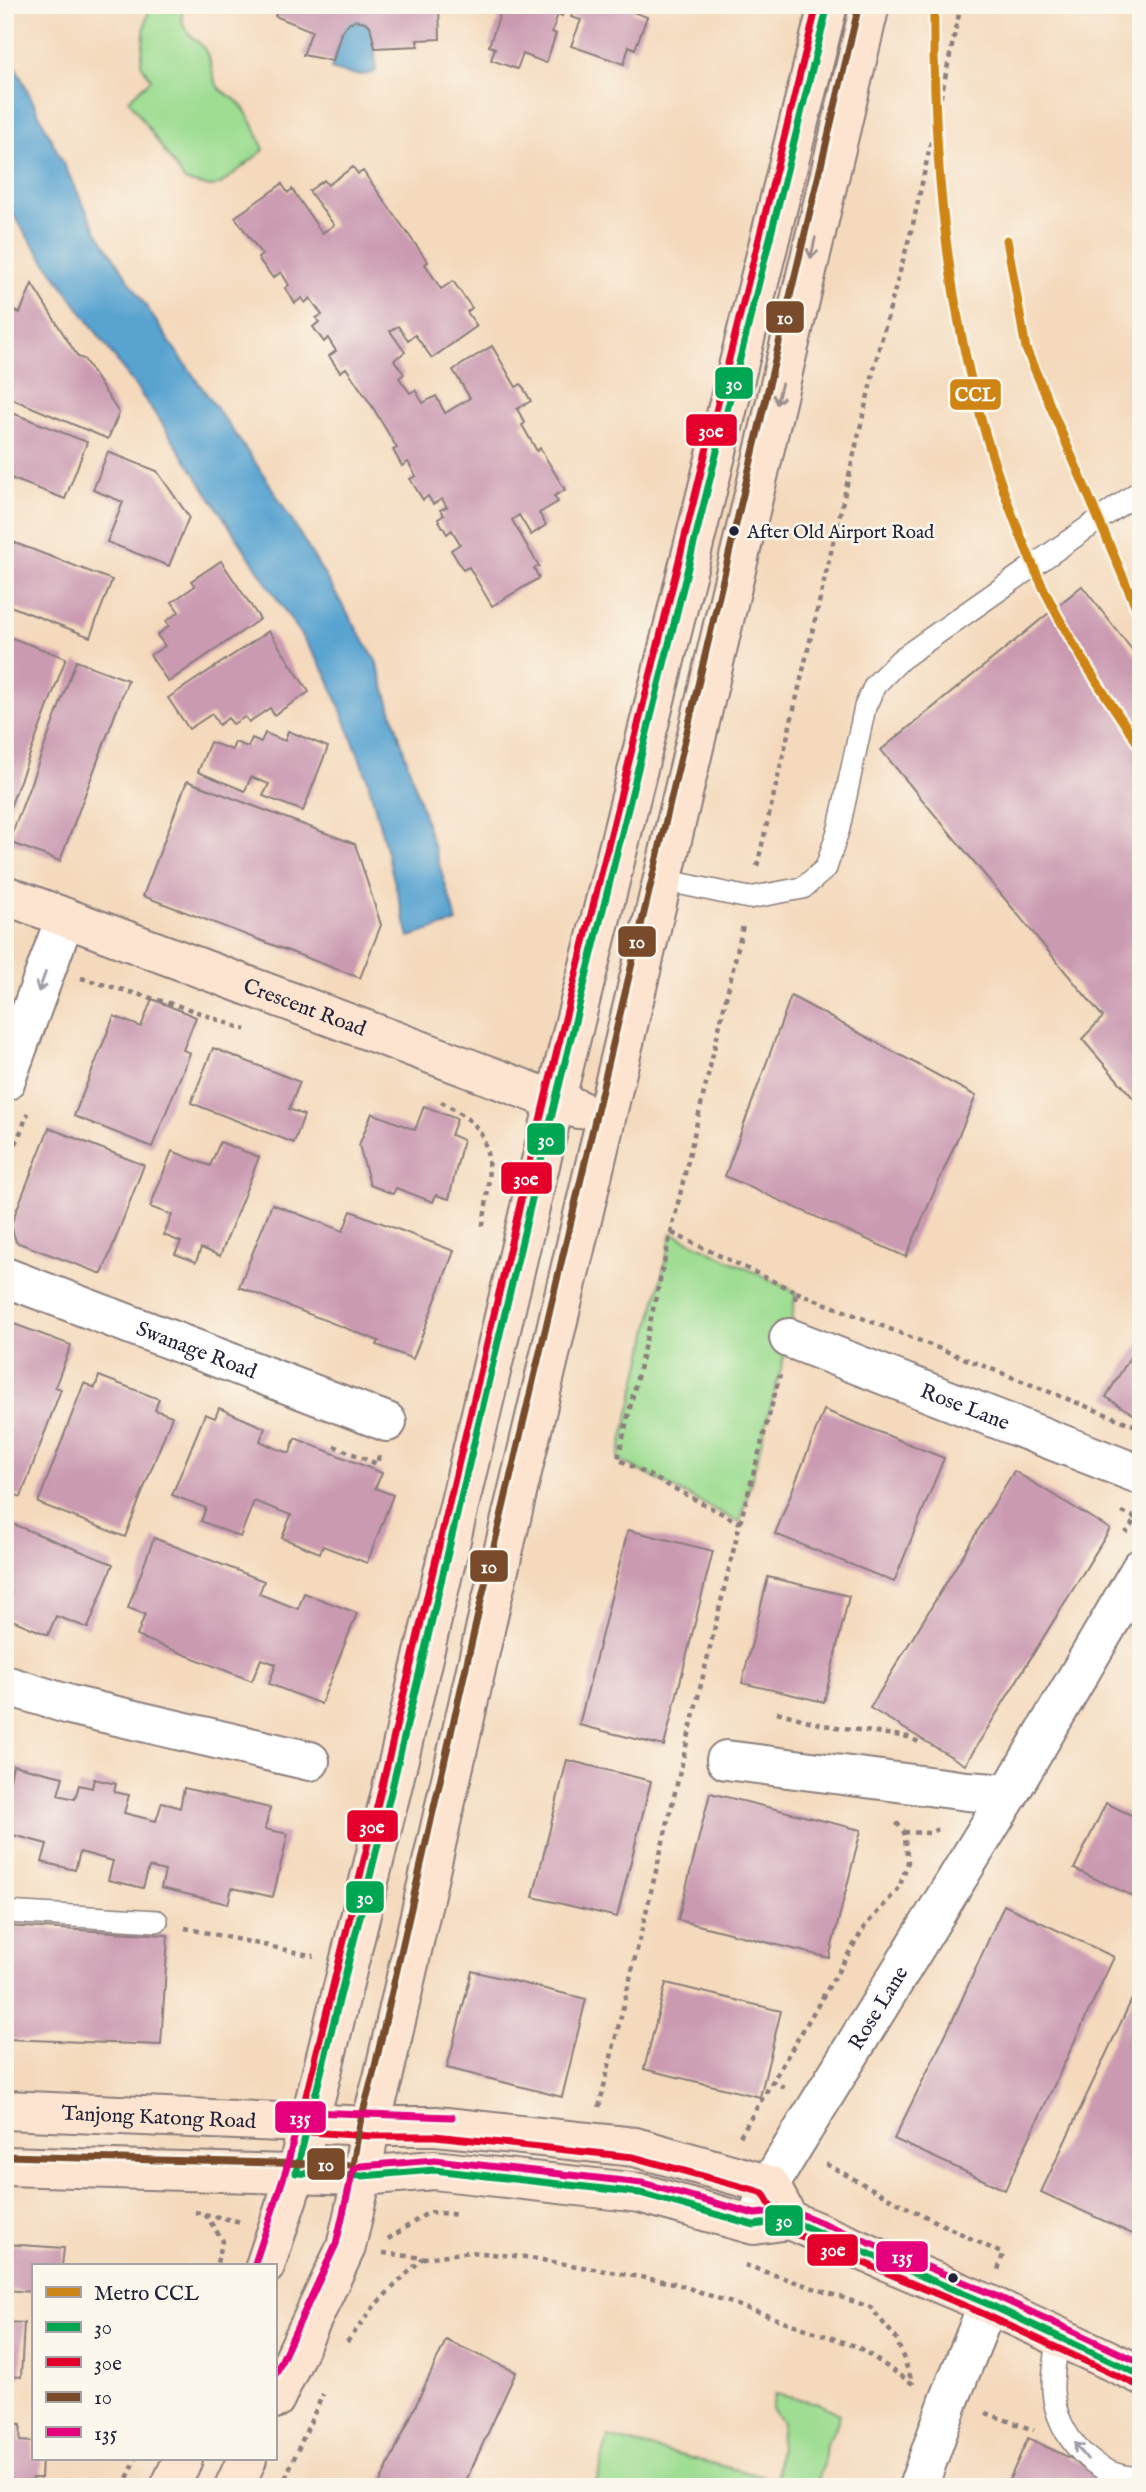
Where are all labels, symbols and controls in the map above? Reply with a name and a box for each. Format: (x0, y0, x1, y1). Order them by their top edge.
one-way arrow (806, 236, 819, 259)
line badge: 10 (765, 300, 805, 334)
text: 10 (777, 307, 793, 331)
line badge: 30 (714, 366, 754, 400)
text: 30 (726, 373, 742, 397)
line badge: CCL (949, 378, 1002, 411)
one-way arrow (771, 382, 785, 405)
text: CCL (955, 384, 996, 408)
line badge: 30e (685, 413, 738, 447)
text: 30e (698, 420, 724, 444)
place label: After Old Airport Road (746, 521, 935, 545)
marker: After Old Airport Road (727, 524, 741, 538)
line badge: 10 (617, 925, 657, 958)
text: 10 (629, 931, 645, 955)
one-way arrow (35, 970, 47, 992)
street label: Crescent Road (239, 973, 370, 1044)
line badge: 30 (526, 1122, 566, 1156)
text: 30 (538, 1129, 554, 1153)
line badge: 30e (500, 1161, 553, 1195)
text: 30e (513, 1168, 539, 1192)
street label: Swanage Road (132, 1316, 261, 1387)
street label: Rose Lane (916, 1378, 1013, 1438)
line badge: 10 (469, 1549, 509, 1583)
text: 10 (481, 1556, 497, 1580)
line badge: 30e (346, 1809, 399, 1843)
text: 30e (359, 1816, 385, 1840)
line badge: 30 (345, 1880, 385, 1914)
text: 30 (357, 1887, 373, 1911)
street label: Rose Lane (843, 1961, 915, 2056)
street label: Tanjong Katong Road (61, 2100, 257, 2136)
line badge: 135 (274, 2100, 327, 2134)
text: 135 (289, 2107, 311, 2131)
line badge: 10 (306, 2147, 346, 2181)
text: 10 (318, 2154, 334, 2178)
line badge: 30 (764, 2204, 804, 2237)
text: 30 (776, 2210, 792, 2234)
line badge: 30e (806, 2233, 859, 2267)
text: 30e (820, 2239, 846, 2263)
line badge: 135 (875, 2240, 929, 2273)
text: 135 (891, 2246, 913, 2270)
legend (32, 2264, 276, 2460)
unlabelled marker (946, 2271, 960, 2285)
text: Metro CCL (94, 2281, 199, 2308)
text: 30 (94, 2315, 112, 2342)
text: 30e (94, 2351, 122, 2378)
text: 10 (94, 2385, 112, 2412)
text: 135 (94, 2421, 118, 2448)
one-way arrow (1073, 2443, 1088, 2461)

